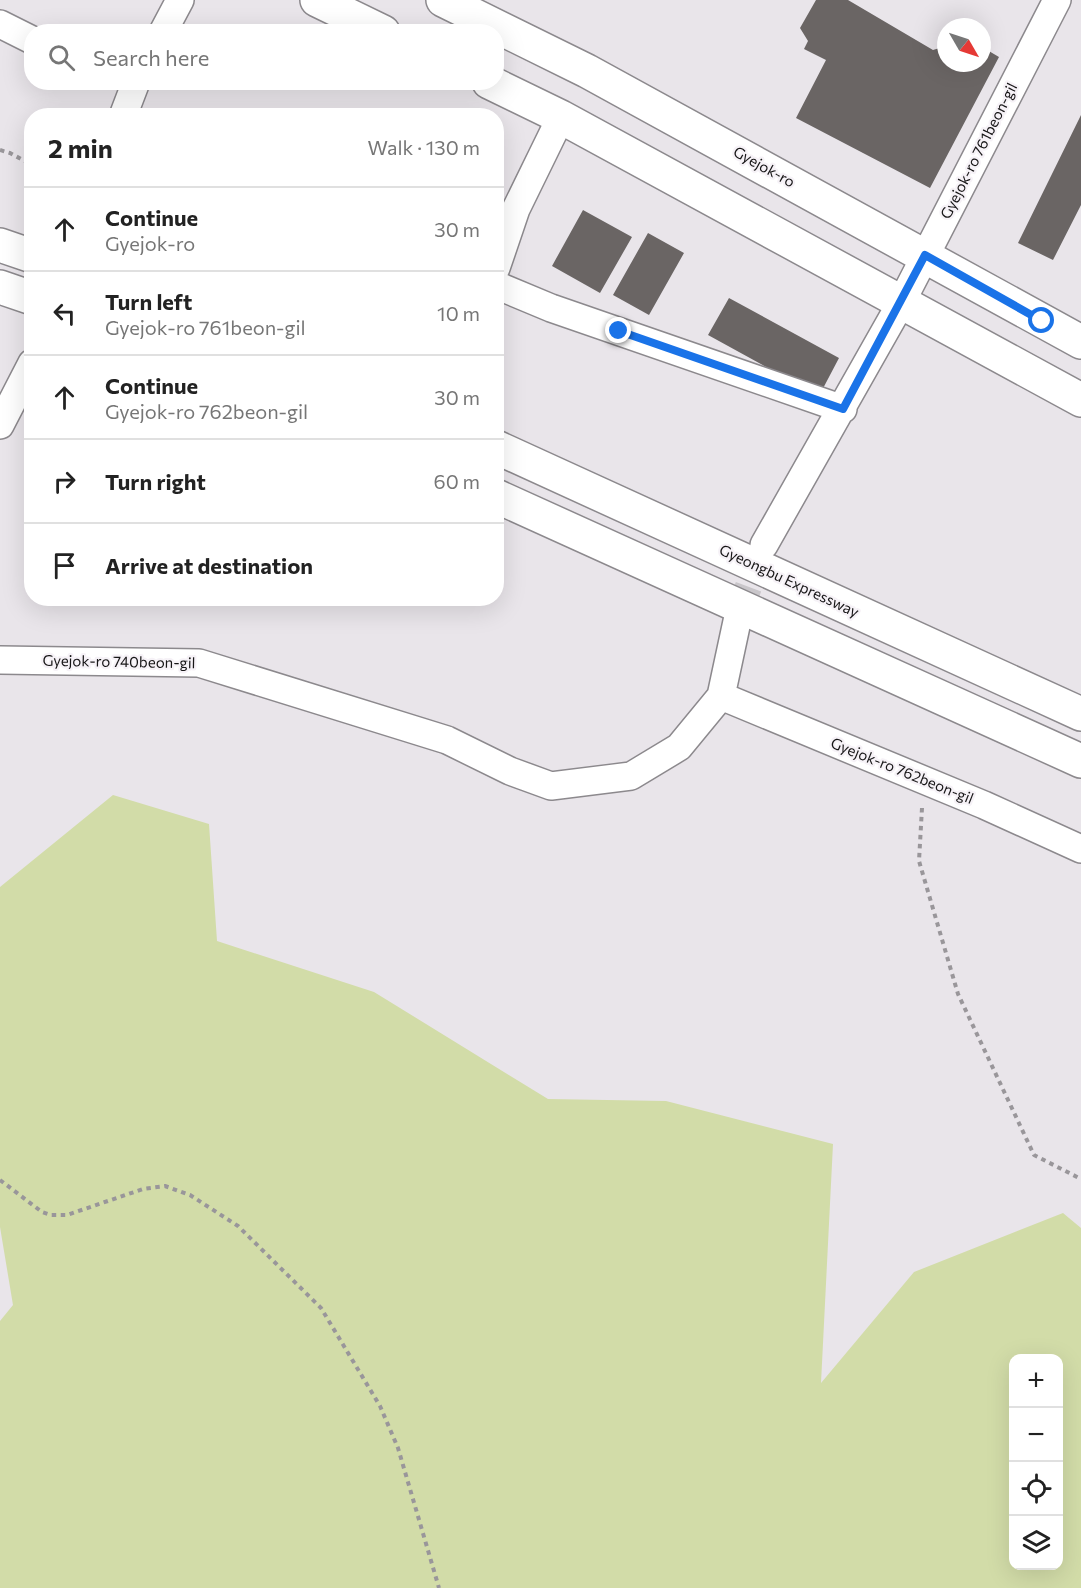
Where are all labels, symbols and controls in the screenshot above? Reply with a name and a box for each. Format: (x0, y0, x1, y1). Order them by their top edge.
north arrow (937, 18, 991, 72)
search box (24, 24, 504, 90)
icon: search (45, 41, 78, 74)
text: Search here (93, 44, 209, 71)
street label: Gyejok-ro 761beon-gil (936, 79, 1020, 222)
text: 2 min (48, 132, 113, 163)
text: Walk · 130 m (368, 135, 480, 159)
street label: Gyejok-ro (731, 142, 798, 190)
text: Continue (105, 204, 198, 231)
icon: ahead (48, 213, 81, 246)
text: 30 m (434, 217, 480, 241)
text: Gyejok-ro (105, 231, 195, 255)
text: Turn left (105, 288, 192, 315)
icon: left (48, 297, 81, 330)
text: 10 m (437, 301, 480, 325)
route start (1028, 307, 1054, 333)
text: Gyejok-ro 761beon-gil (105, 315, 306, 339)
route end (605, 317, 631, 343)
text: Continue (105, 372, 198, 399)
icon: ahead (48, 381, 81, 414)
text: 30 m (434, 385, 480, 409)
text: Gyejok-ro 762beon-gil (105, 399, 308, 423)
icon: right (48, 465, 81, 498)
text: Turn right (105, 468, 206, 495)
text: 60 m (434, 469, 480, 493)
street label: Gyeongbu Expressway (717, 540, 862, 620)
icon: arrive (48, 549, 81, 582)
text: Arrive at destination (105, 552, 313, 579)
street label: Gyejok-ro 740beon-gil (42, 651, 196, 671)
street label: Gyejok-ro 762beon-gil (828, 733, 976, 807)
map controls (1009, 1354, 1063, 1570)
button: + (1009, 1354, 1063, 1408)
button: − (1009, 1408, 1063, 1462)
button: locate (1009, 1462, 1063, 1516)
button: layers (1009, 1516, 1063, 1570)

